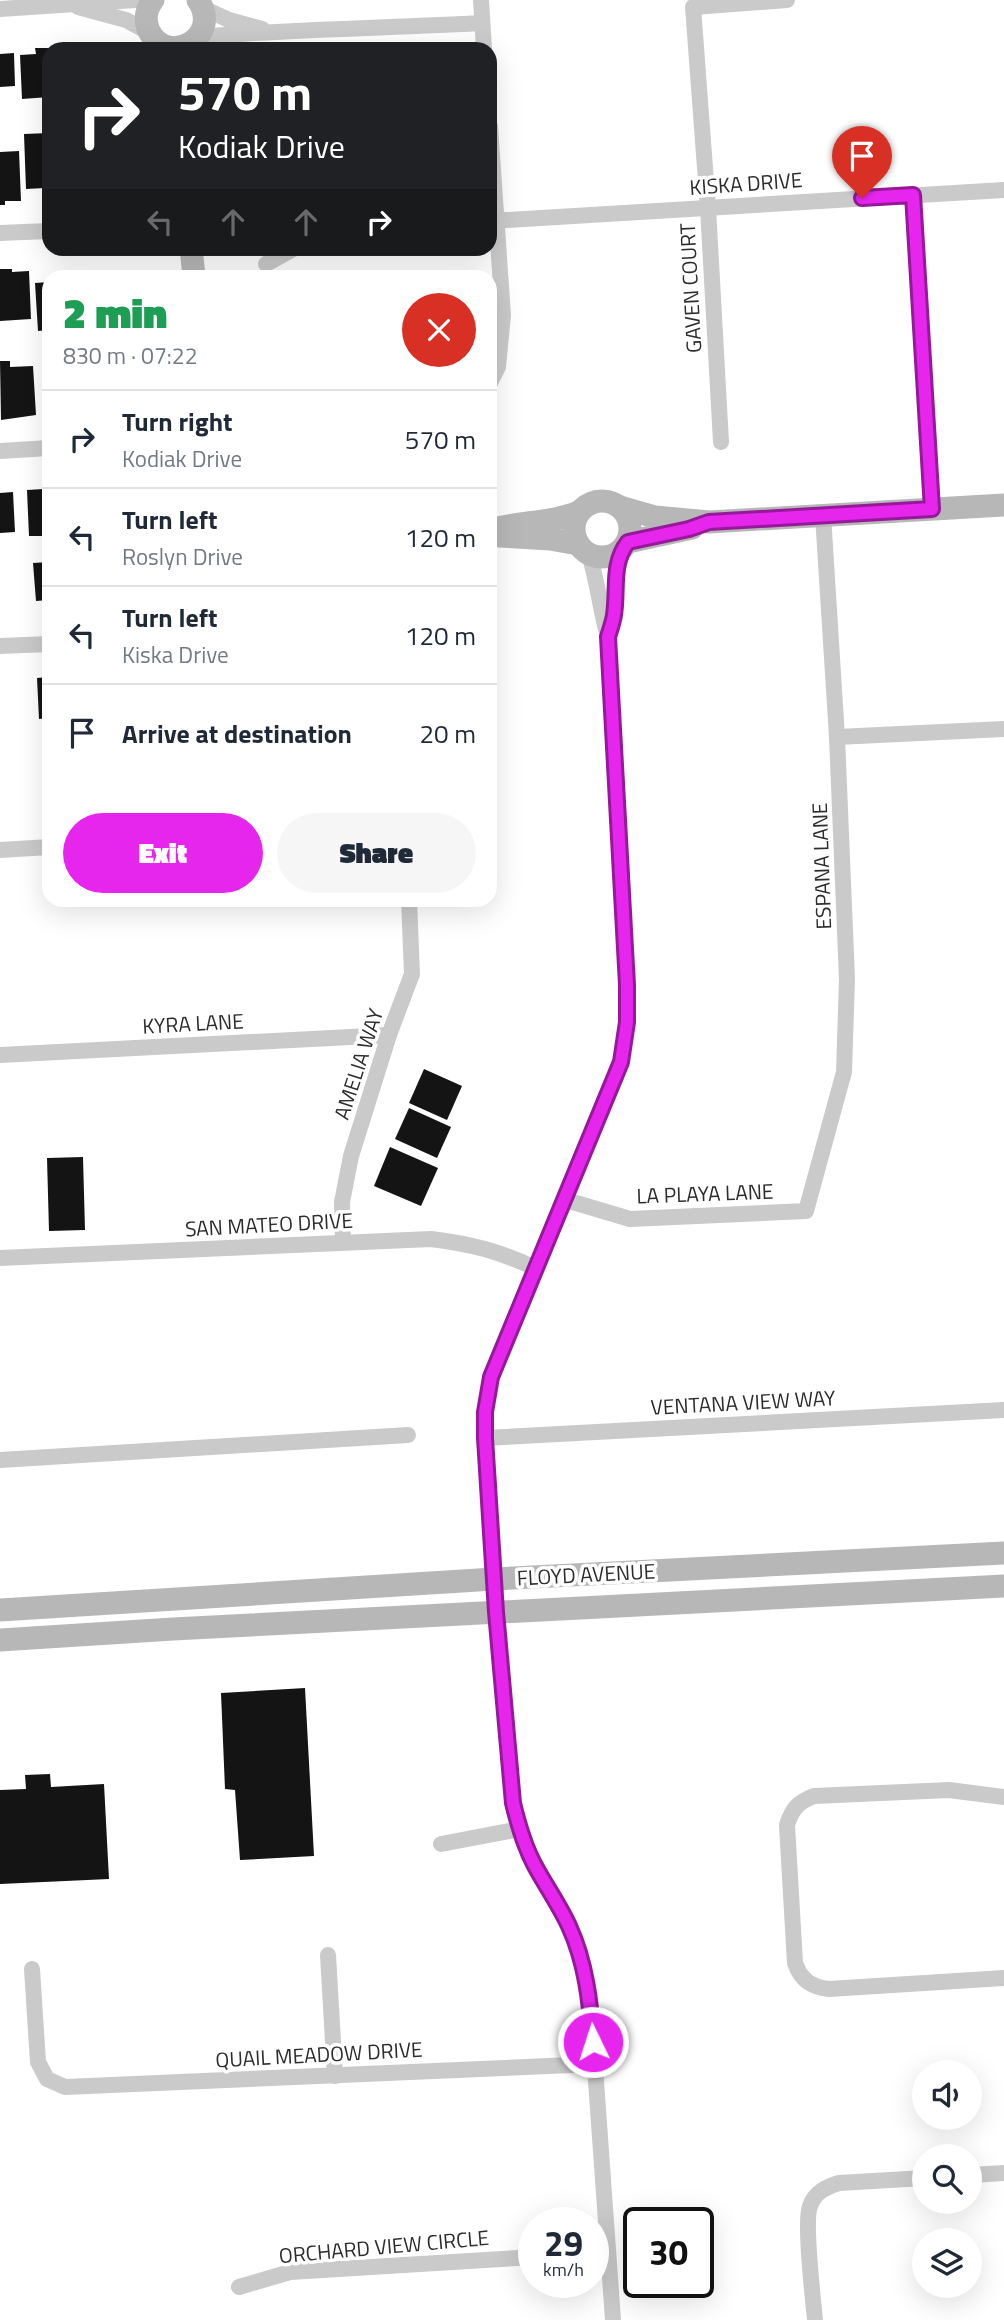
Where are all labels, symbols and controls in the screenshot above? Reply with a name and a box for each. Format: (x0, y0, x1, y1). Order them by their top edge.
text: 570 m (178, 54, 312, 129)
icon: right (63, 70, 154, 161)
text: Kodiak Drive (178, 122, 345, 170)
pin (832, 126, 892, 198)
icon: arrive (843, 137, 881, 175)
street label: KISKA DRIVE (688, 163, 803, 203)
icon: left (141, 203, 179, 241)
icon: ahead (214, 203, 252, 241)
icon: ahead (287, 203, 325, 241)
icon: right (360, 203, 398, 241)
street label: GAVEN COURT (671, 222, 709, 354)
text: 2 min (63, 280, 167, 344)
button: close (402, 293, 476, 367)
text: 830 m · 07:22 (63, 338, 198, 373)
text: Turn right (122, 402, 233, 441)
icon: right (63, 420, 101, 458)
text: 570 m (405, 420, 476, 459)
text: Kodiak Drive (122, 441, 242, 476)
text: Turn left (122, 500, 217, 539)
icon: left (63, 518, 101, 556)
text: 120 m (405, 518, 476, 557)
text: Roslyn Drive (122, 539, 243, 574)
text: Turn left (122, 598, 217, 637)
icon: left (63, 616, 101, 654)
text: 120 m (405, 616, 476, 655)
text: Kiska Drive (122, 637, 229, 672)
icon: arrive (63, 714, 101, 752)
text: Arrive at destination (122, 714, 352, 753)
text: 20 m (419, 714, 476, 753)
street label: ESPANA LANE (803, 802, 839, 930)
button: Exit (63, 813, 263, 893)
button: Share (277, 813, 476, 893)
street label: AMELIA WAY (325, 1003, 391, 1123)
street label: KYRA LANE (141, 1004, 244, 1042)
street label: LA PLAYA LANE (636, 1175, 774, 1211)
street label: SAN MATEO DRIVE (184, 1204, 354, 1244)
street label: VENTANA VIEW WAY (650, 1381, 837, 1423)
street label: FLOYD AVENUE (516, 1554, 656, 1594)
position arrow (556, 2005, 630, 2079)
street label: QUAIL MEADOW DRIVE (215, 2033, 423, 2075)
map controls (912, 2060, 982, 2298)
button: sound (912, 2060, 982, 2130)
button: search (912, 2144, 982, 2214)
speed limit sign: 30 (623, 2207, 714, 2298)
text: 29 (544, 2216, 583, 2270)
street label: ORCHARD VIEW CIRCLE (277, 2221, 490, 2271)
button: layers (912, 2228, 982, 2298)
text: km/h (543, 2256, 584, 2283)

